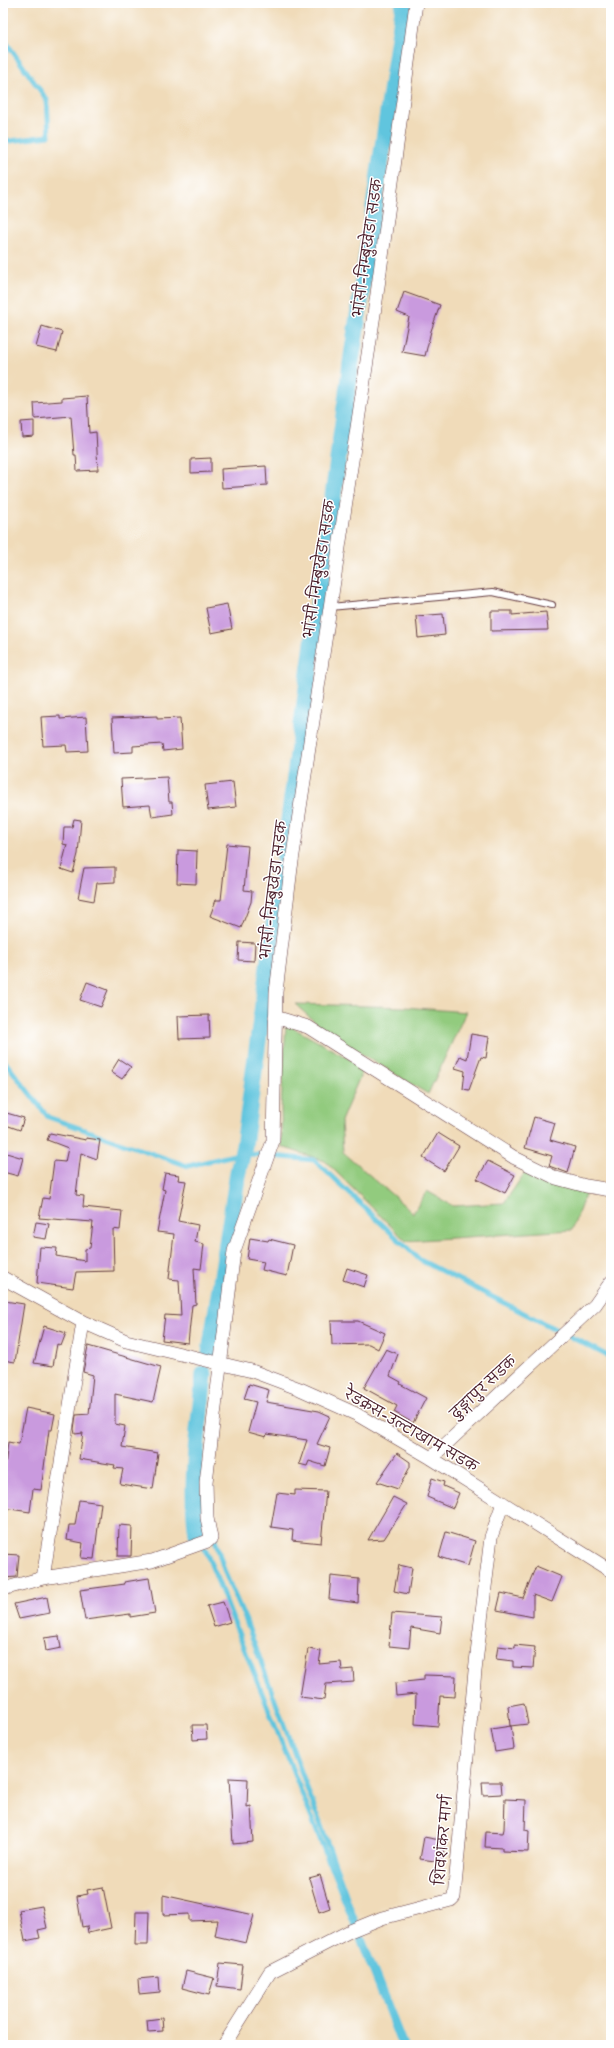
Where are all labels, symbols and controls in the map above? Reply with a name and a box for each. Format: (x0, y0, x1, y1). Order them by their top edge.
street label: भांसी-निम्बुखेडा सडक (344, 176, 390, 320)
street label: भांसी-निम्बुखेडा सडक (295, 497, 343, 641)
street label: भांसी-निम्बुखेडा सडक (252, 818, 295, 962)
street label: ढुङ्गापुर सडक (443, 1349, 523, 1426)
street label: रेडक्रस-उल्टाखाम सडक (338, 1380, 484, 1480)
street label: शिवशंकर मार्ग (427, 1792, 460, 1887)

